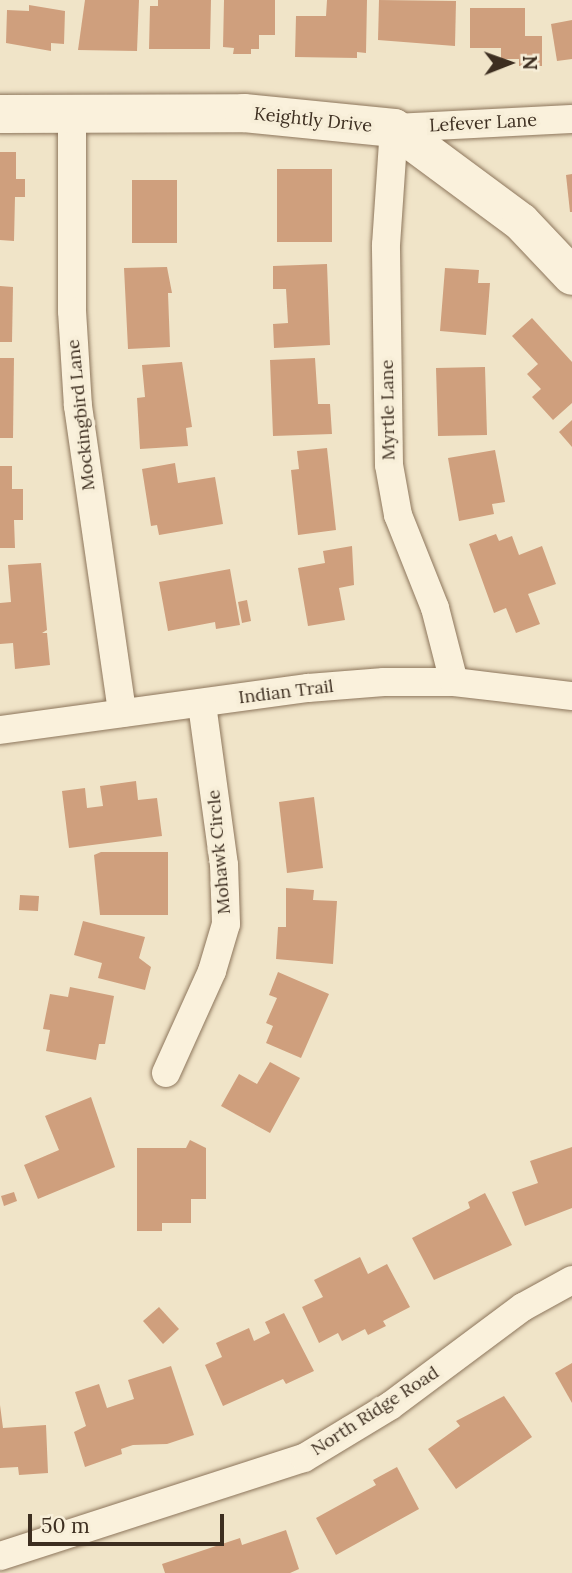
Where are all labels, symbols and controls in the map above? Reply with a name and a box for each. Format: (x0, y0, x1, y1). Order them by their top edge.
north arrow (474, 28, 544, 98)
text: N (518, 55, 542, 70)
street label: Keightly Drive (253, 103, 373, 137)
street label: Lefever Lane (429, 109, 537, 137)
street label: Mockingbird Lane (62, 338, 100, 492)
street label: Myrtle Lane (376, 359, 400, 461)
street label: Indian Trail (237, 675, 335, 709)
street label: Mohawk Circle (203, 789, 235, 915)
street label: North Ridge Road (307, 1362, 443, 1460)
scale bar (32, 1500, 228, 1544)
text: 50 m (41, 1512, 90, 1539)

